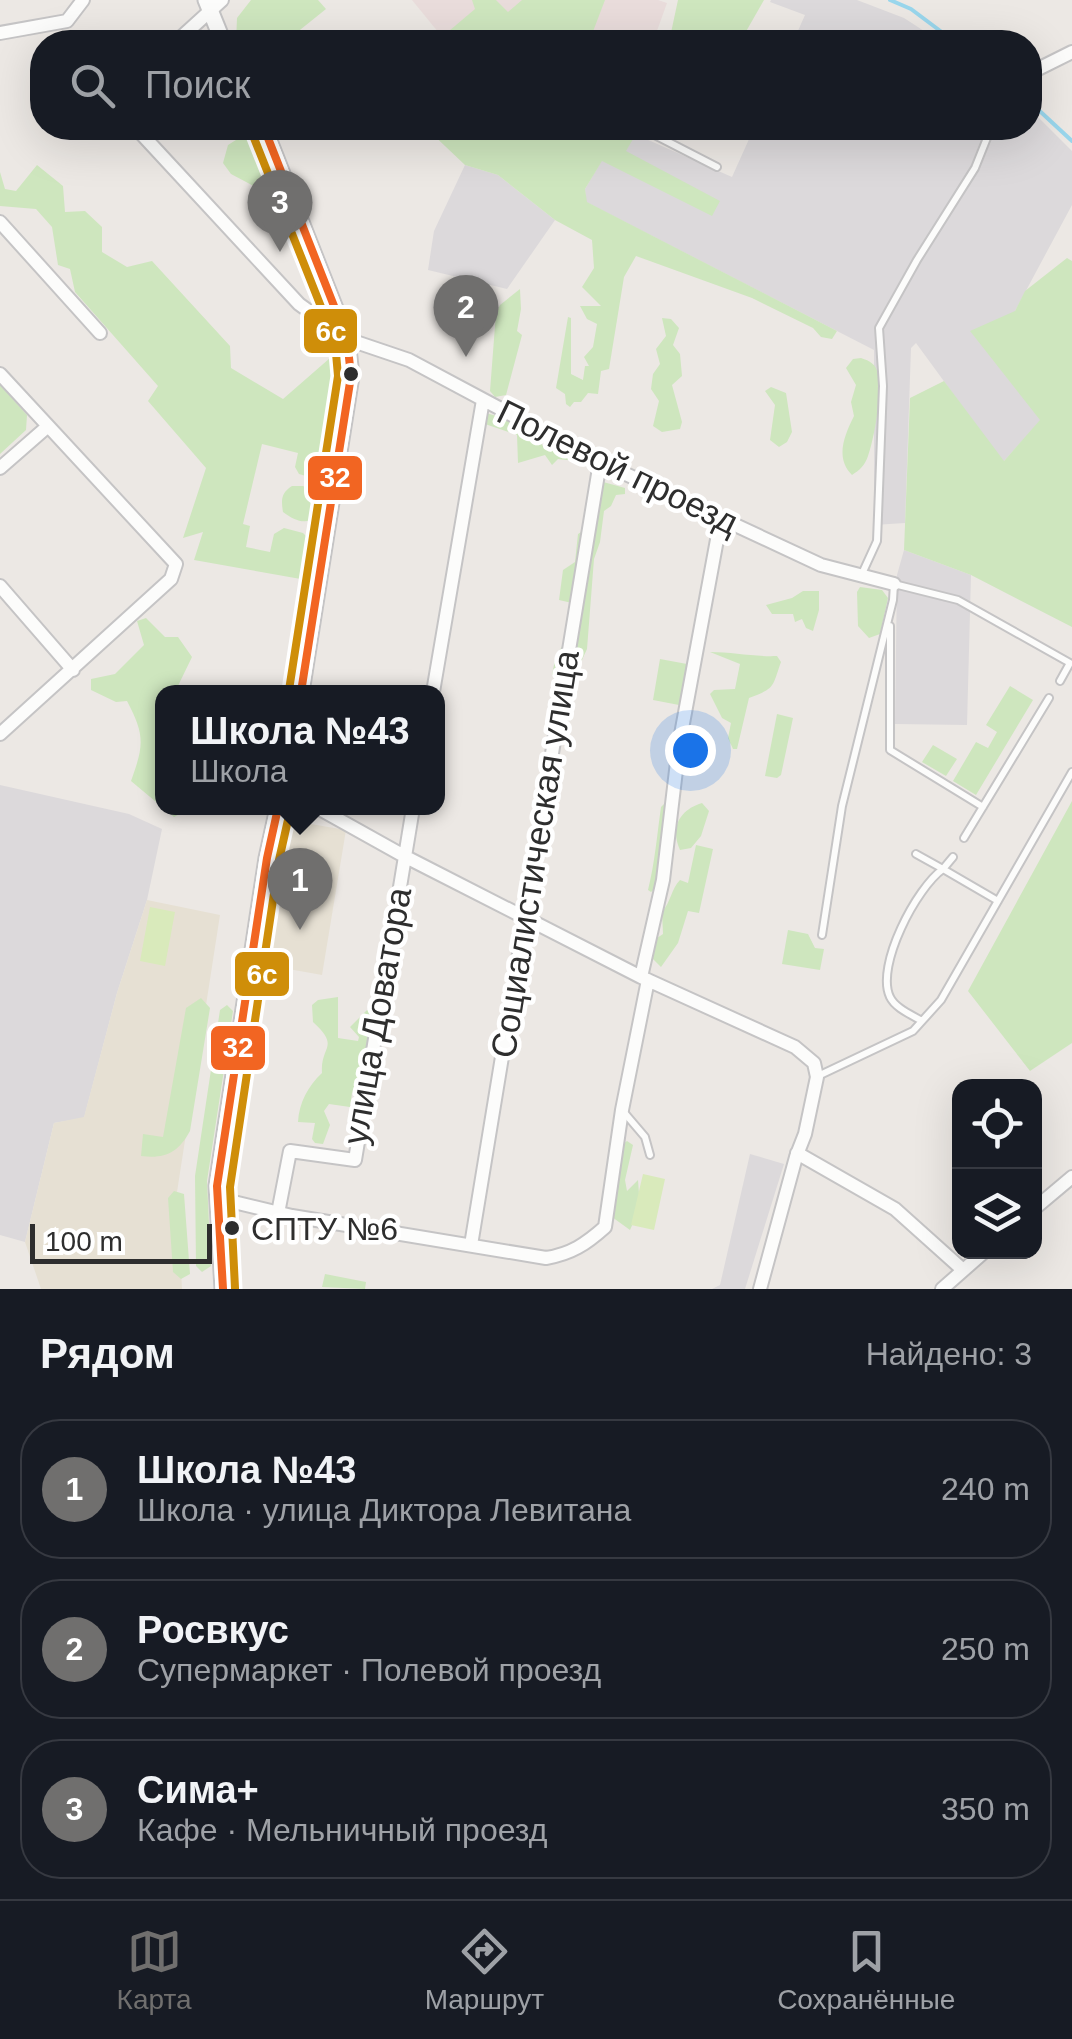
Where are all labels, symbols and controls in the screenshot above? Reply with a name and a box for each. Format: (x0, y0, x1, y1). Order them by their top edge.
search box (30, 30, 1042, 140)
icon: search (65, 58, 120, 113)
text: Поиск (145, 64, 250, 106)
pin: 3 (248, 170, 312, 252)
pin: 2 (434, 274, 498, 357)
line badge: 6c (302, 307, 359, 355)
text: 6c (315, 316, 347, 347)
unlabelled marker (341, 364, 361, 384)
street label: Полевой проезд (491, 391, 745, 542)
line badge: 32 (306, 454, 364, 502)
text: 32 (319, 462, 351, 493)
street label: Социалистическая улица (483, 647, 586, 1061)
popup (155, 685, 445, 815)
text: Школа №43 (190, 710, 410, 752)
your location (665, 725, 716, 776)
text: Школа (190, 753, 288, 789)
pin: 1 (268, 848, 332, 930)
street label: улица Доватора (335, 884, 418, 1148)
line badge: 6c (233, 950, 291, 998)
text: 6c (246, 959, 278, 990)
line badge: 32 (209, 1024, 267, 1072)
text: 32 (222, 1032, 254, 1063)
map controls (952, 1079, 1042, 1259)
button: locate (952, 1079, 1042, 1169)
button: layers (952, 1169, 1042, 1259)
place label: СПТУ №6 (251, 1211, 398, 1247)
marker: СПТУ №6 (222, 1218, 242, 1238)
scale bar (30, 1219, 212, 1264)
text: 100 m (45, 1226, 123, 1257)
text: Рядом (40, 1330, 175, 1377)
text: Найдено: 3 (866, 1336, 1032, 1372)
text: Школа №43 (137, 1449, 356, 1491)
text: 1 (66, 1471, 83, 1507)
text: 240 m (941, 1471, 1030, 1507)
text: Школа · улица Диктора Левитана (137, 1492, 631, 1528)
text: Росвкус (137, 1609, 289, 1651)
text: 2 (66, 1631, 83, 1667)
text: 250 m (941, 1631, 1030, 1667)
text: Супермаркет · Полевой проезд (137, 1652, 601, 1688)
text: Сима+ (137, 1769, 259, 1811)
text: 3 (66, 1791, 83, 1827)
text: 350 m (941, 1791, 1030, 1827)
text: Кафе · Мельничный проезд (137, 1812, 547, 1848)
tab: Карта (117, 1924, 192, 2016)
tab: Маршрут (425, 1924, 544, 2016)
tab: Сохранённые (777, 1924, 955, 2016)

